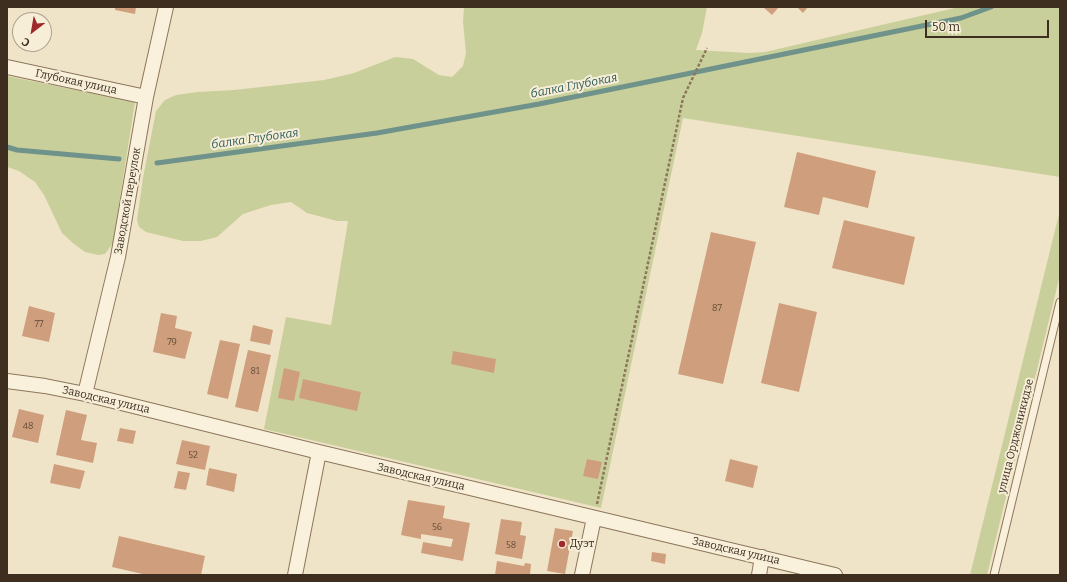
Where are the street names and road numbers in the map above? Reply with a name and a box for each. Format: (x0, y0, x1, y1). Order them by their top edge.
street label: Глубокая улица (34, 67, 118, 97)
street label: Заводской переулок (112, 146, 144, 256)
street label: улица Орджоникидзе (995, 378, 1037, 494)
street label: Заводская улица (61, 384, 151, 416)
street label: Заводская улица (376, 461, 466, 493)
street label: Заводская улица (691, 535, 781, 567)

